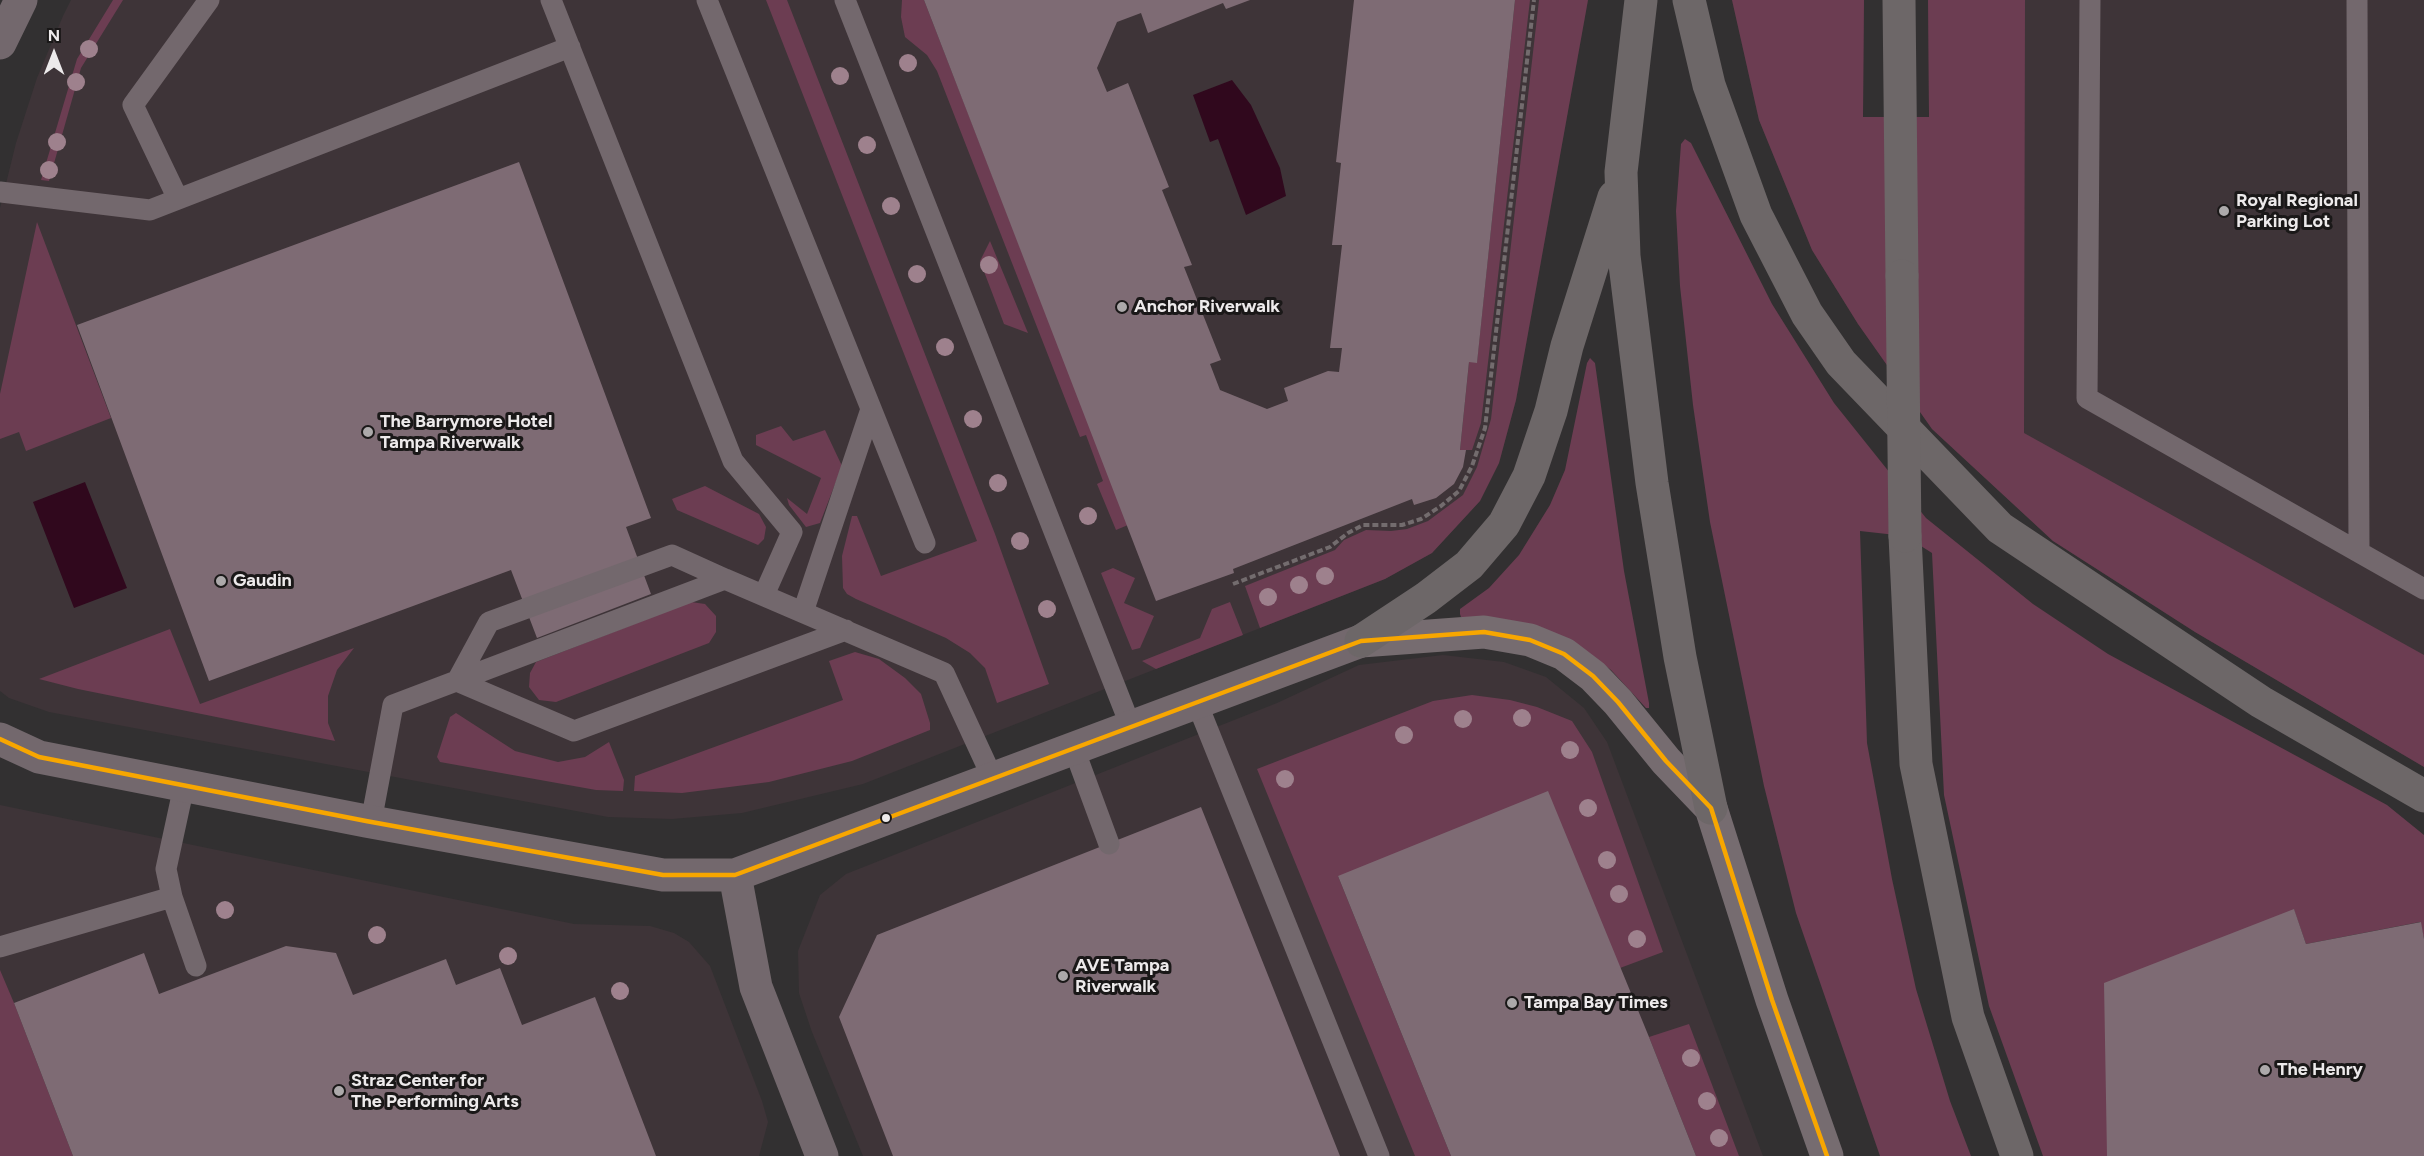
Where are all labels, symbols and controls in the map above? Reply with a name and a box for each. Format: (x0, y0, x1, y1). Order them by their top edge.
north arrow (24, 24, 84, 84)
text: N (48, 26, 60, 45)
place label: Royal Regional Parking Lot (2236, 190, 2358, 232)
marker: Royal Regional Parking Lot (2217, 204, 2231, 218)
place label: Anchor Riverwalk (1134, 296, 1280, 318)
marker: Anchor Riverwalk (1115, 300, 1129, 314)
place label: The Barrymore Hotel Tampa Riverwalk (380, 411, 552, 454)
marker: The Barrymore Hotel Tampa Riverwalk (361, 425, 375, 439)
place label: Gaudin (233, 570, 292, 592)
marker: Gaudin (214, 574, 228, 588)
unlabelled marker (880, 812, 892, 824)
place label: AVE Tampa Riverwalk (1075, 955, 1169, 998)
marker: AVE Tampa Riverwalk (1056, 969, 1070, 983)
place label: Tampa Bay Times (1524, 992, 1668, 1014)
marker: Tampa Bay Times (1505, 996, 1519, 1010)
place label: The Henry (2277, 1059, 2363, 1081)
marker: The Henry (2258, 1063, 2272, 1077)
place label: Straz Center for The Performing Arts (351, 1070, 519, 1112)
marker: Straz Center for The Performing Arts (332, 1084, 346, 1098)

